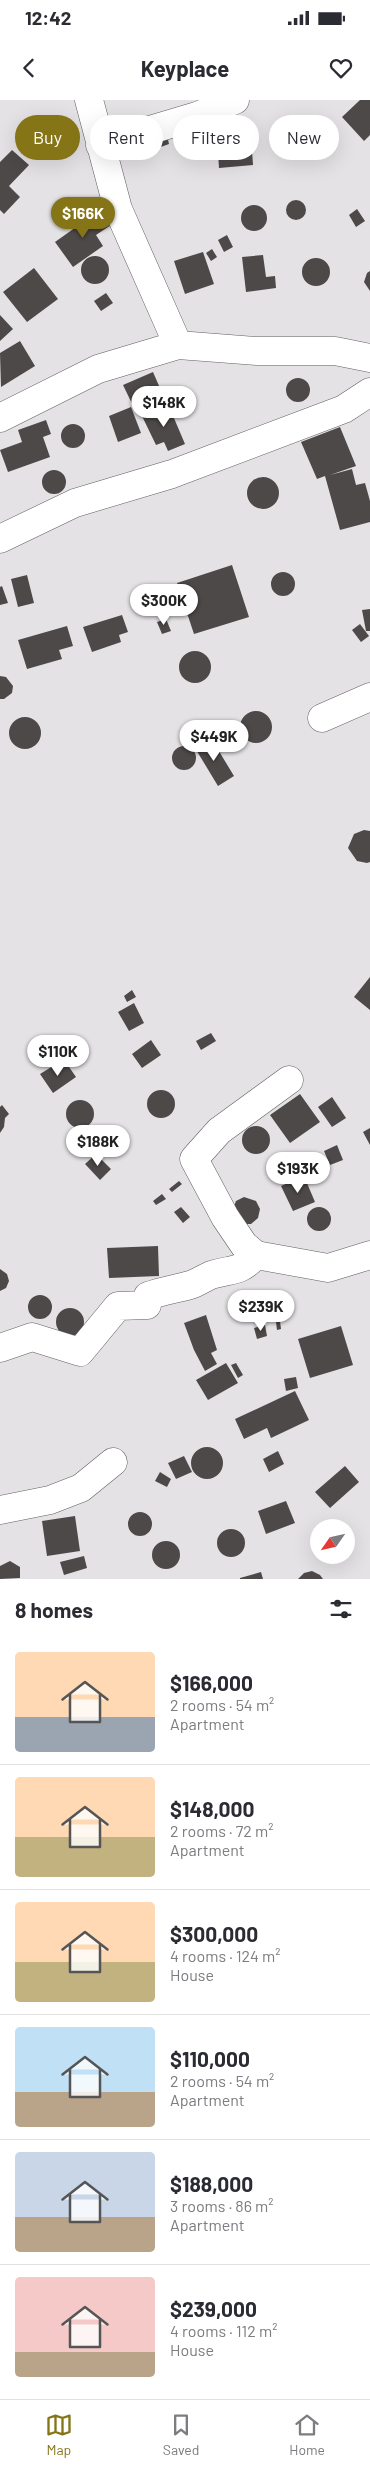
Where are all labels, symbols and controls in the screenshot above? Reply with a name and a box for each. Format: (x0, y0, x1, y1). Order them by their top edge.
text: 12:42 (25, 6, 71, 29)
icon: back (15, 54, 43, 82)
icon: heart (327, 54, 355, 82)
text: Keyplace (141, 55, 229, 81)
chip: Buy (15, 115, 80, 160)
chip: Rent (90, 115, 163, 160)
chip: Filters (173, 115, 259, 160)
chip: New (269, 115, 339, 160)
pin: $166K (48, 196, 118, 239)
text: $166K (62, 203, 104, 222)
pin: $148K (129, 386, 199, 428)
text: $148K (142, 392, 186, 411)
pin: $300K (129, 584, 199, 626)
text: $300K (141, 590, 187, 609)
pin: $449K (179, 720, 249, 762)
text: $449K (190, 726, 238, 745)
pin: $110K (23, 1034, 93, 1077)
text: $110K (38, 1041, 78, 1060)
pin: $188K (63, 1124, 133, 1167)
text: $188K (77, 1131, 119, 1150)
pin: $193K (263, 1152, 333, 1194)
text: $193K (277, 1158, 319, 1177)
pin: $239K (226, 1290, 296, 1332)
text: $239K (238, 1296, 284, 1315)
north arrow (310, 1519, 355, 1564)
map controls (310, 1519, 355, 1564)
icon: filters (327, 1595, 355, 1623)
text: 8 homes (15, 1597, 93, 1622)
text: $166,000 (170, 1670, 253, 1695)
icon: home (55, 1672, 115, 1732)
text: 2 rooms · 54 m² (170, 1695, 274, 1714)
text: Apartment (170, 1714, 245, 1733)
text: $148,000 (170, 1796, 254, 1821)
icon: home (55, 1797, 115, 1857)
text: 2 rooms · 72 m² (170, 1821, 273, 1840)
text: Apartment (170, 1840, 245, 1859)
text: $300,000 (170, 1921, 258, 1946)
icon: home (55, 1922, 115, 1982)
text: 4 rooms · 124 m² (170, 1946, 281, 1965)
text: House (170, 1965, 214, 1984)
text: $110,000 (170, 2046, 250, 2071)
icon: home (55, 2047, 115, 2107)
text: 2 rooms · 54 m² (170, 2071, 274, 2090)
text: Apartment (170, 2090, 245, 2109)
text: $188,000 (170, 2171, 253, 2196)
icon: home (55, 2172, 115, 2232)
text: 3 rooms · 86 m² (170, 2196, 274, 2215)
text: Apartment (170, 2215, 245, 2234)
text: $239,000 (170, 2296, 257, 2321)
icon: home (55, 2297, 115, 2357)
text: 4 rooms · 112 m² (170, 2321, 277, 2340)
text: House (170, 2340, 214, 2359)
tab: Map (45, 2411, 73, 2458)
tab: Saved (163, 2411, 199, 2458)
tab: Home (289, 2411, 325, 2458)

